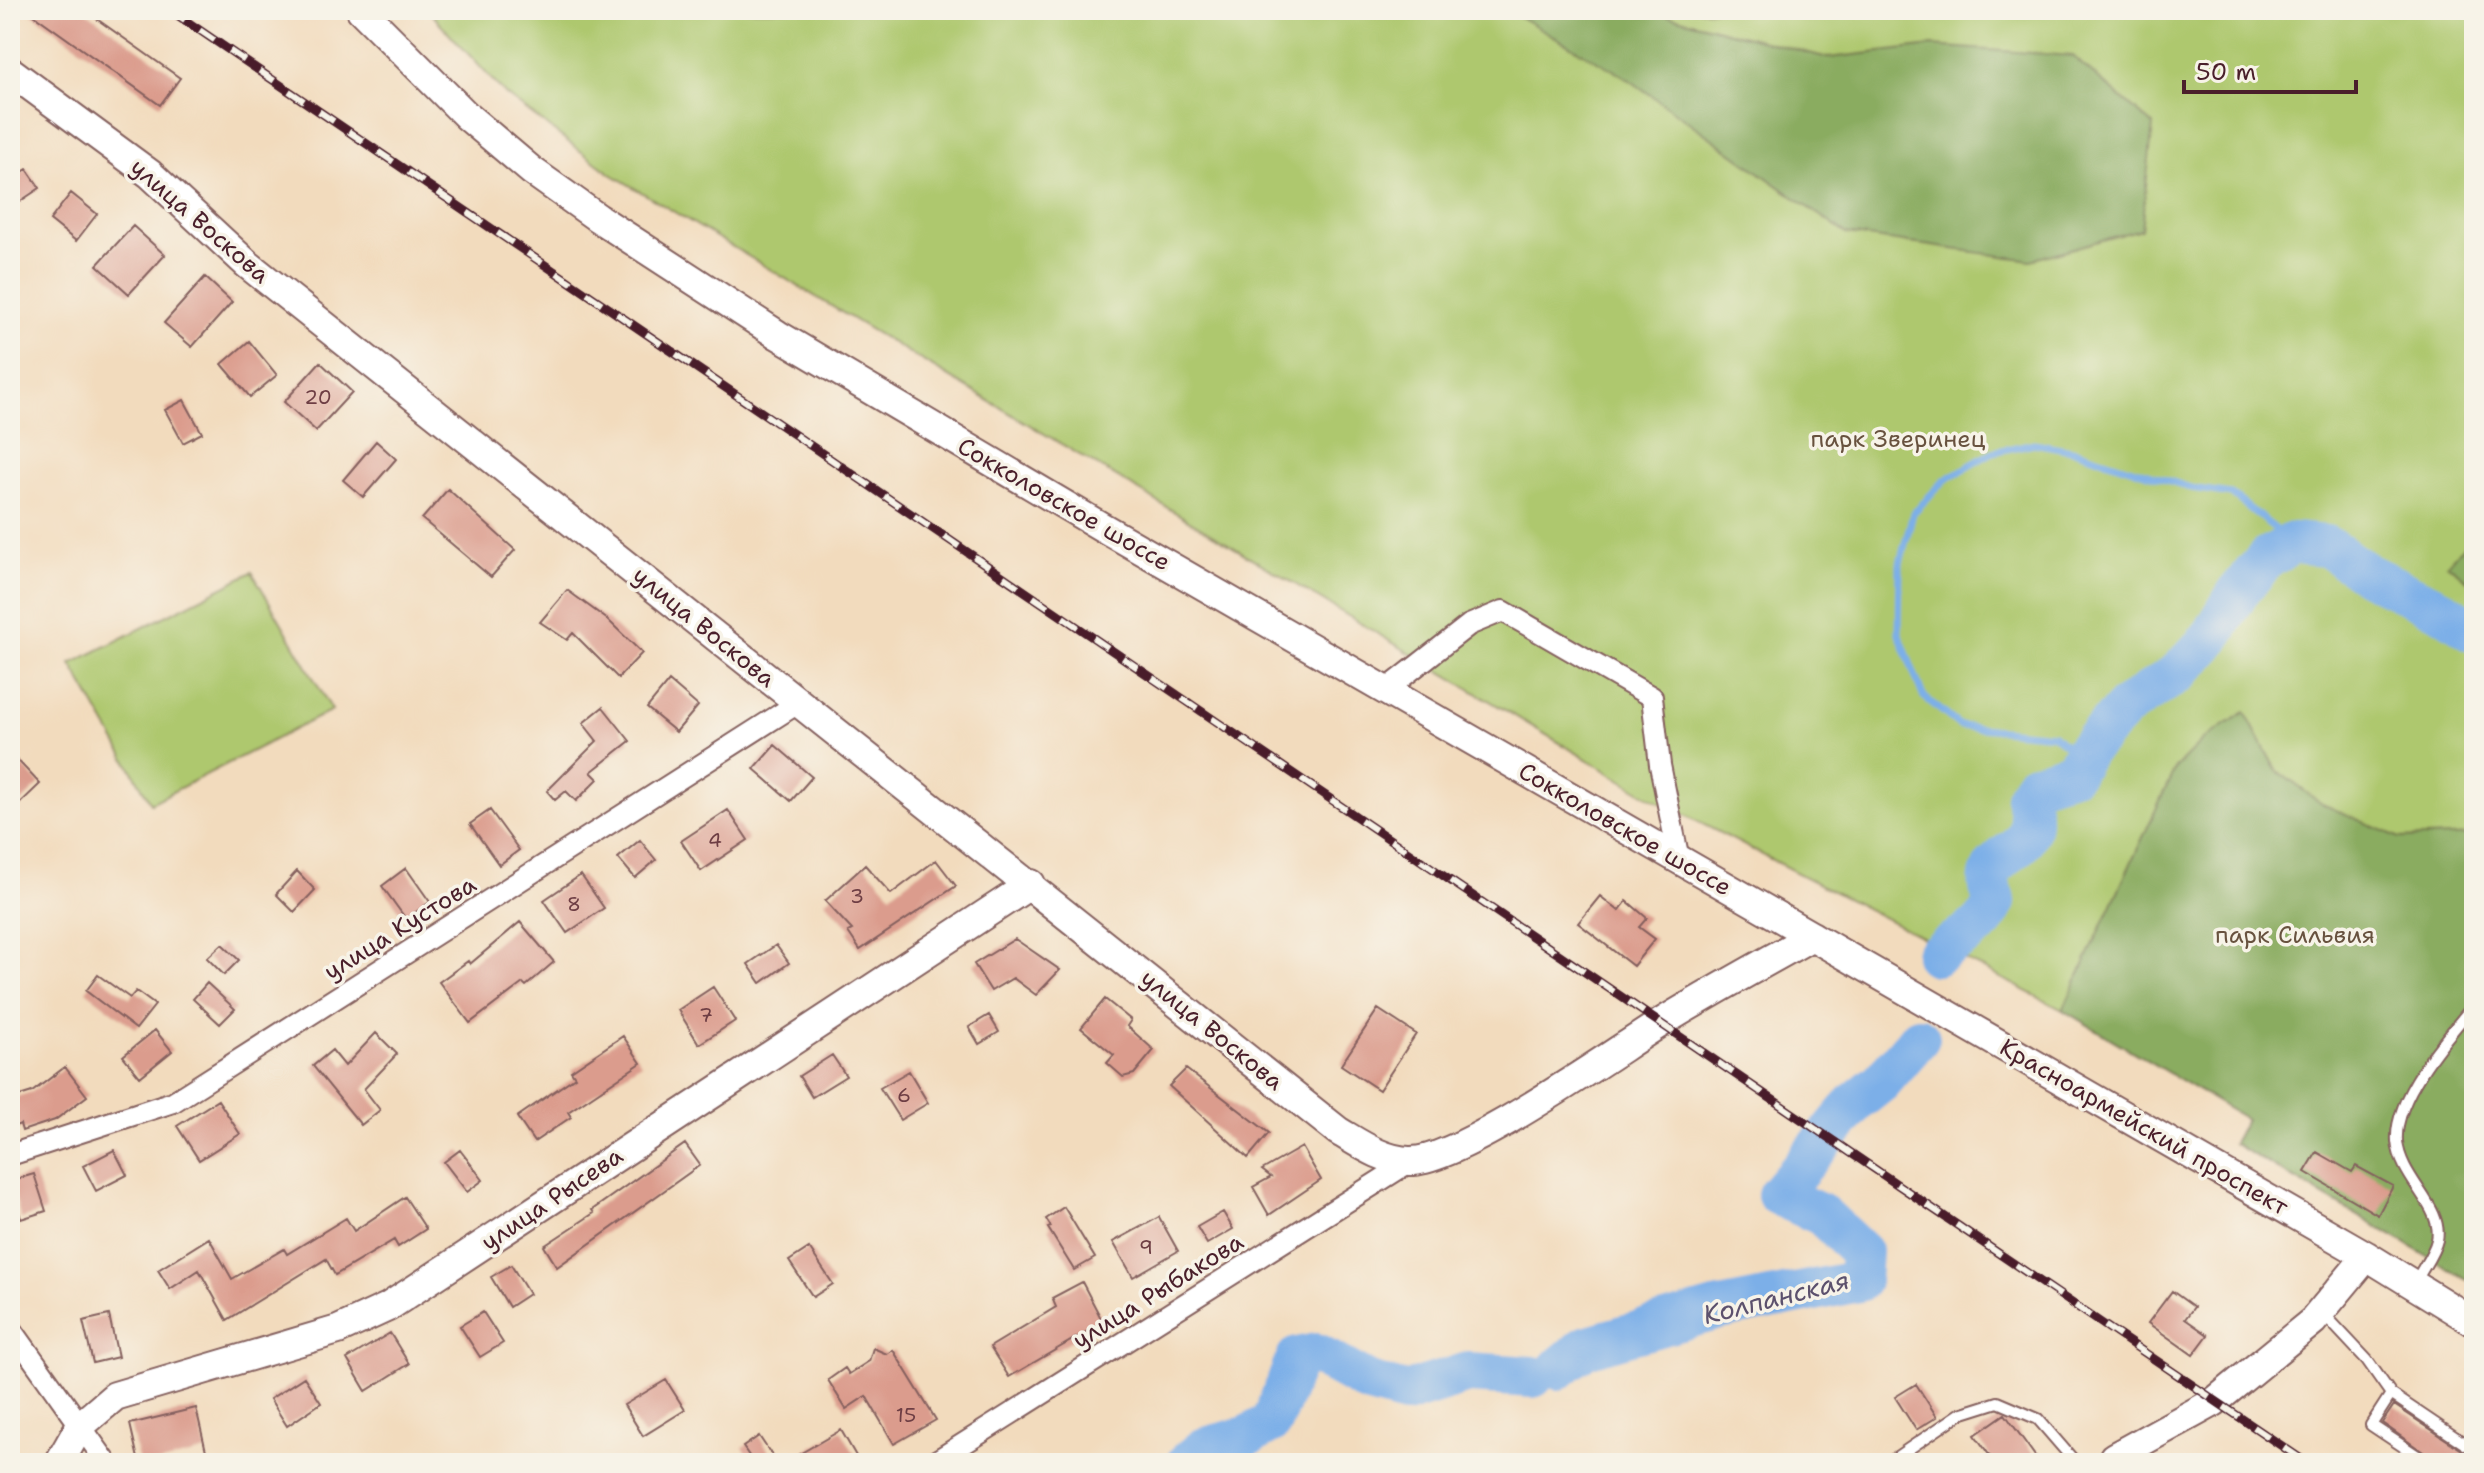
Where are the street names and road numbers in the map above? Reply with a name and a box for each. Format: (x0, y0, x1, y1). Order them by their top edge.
street label: улица Воскова (123, 151, 277, 291)
street label: Сокколовское шоссе (952, 430, 1176, 578)
street label: улица Воскова (626, 559, 782, 695)
street label: Сокколовское шоссе (1513, 755, 1737, 903)
street label: улица Кустова (318, 868, 482, 988)
street label: улица Воскова (1134, 962, 1290, 1098)
street label: Красноармейский проспект (1994, 1031, 2295, 1223)
street label: улица Рысева (475, 1140, 629, 1258)
street label: улица Рыбакова (1067, 1226, 1249, 1356)

